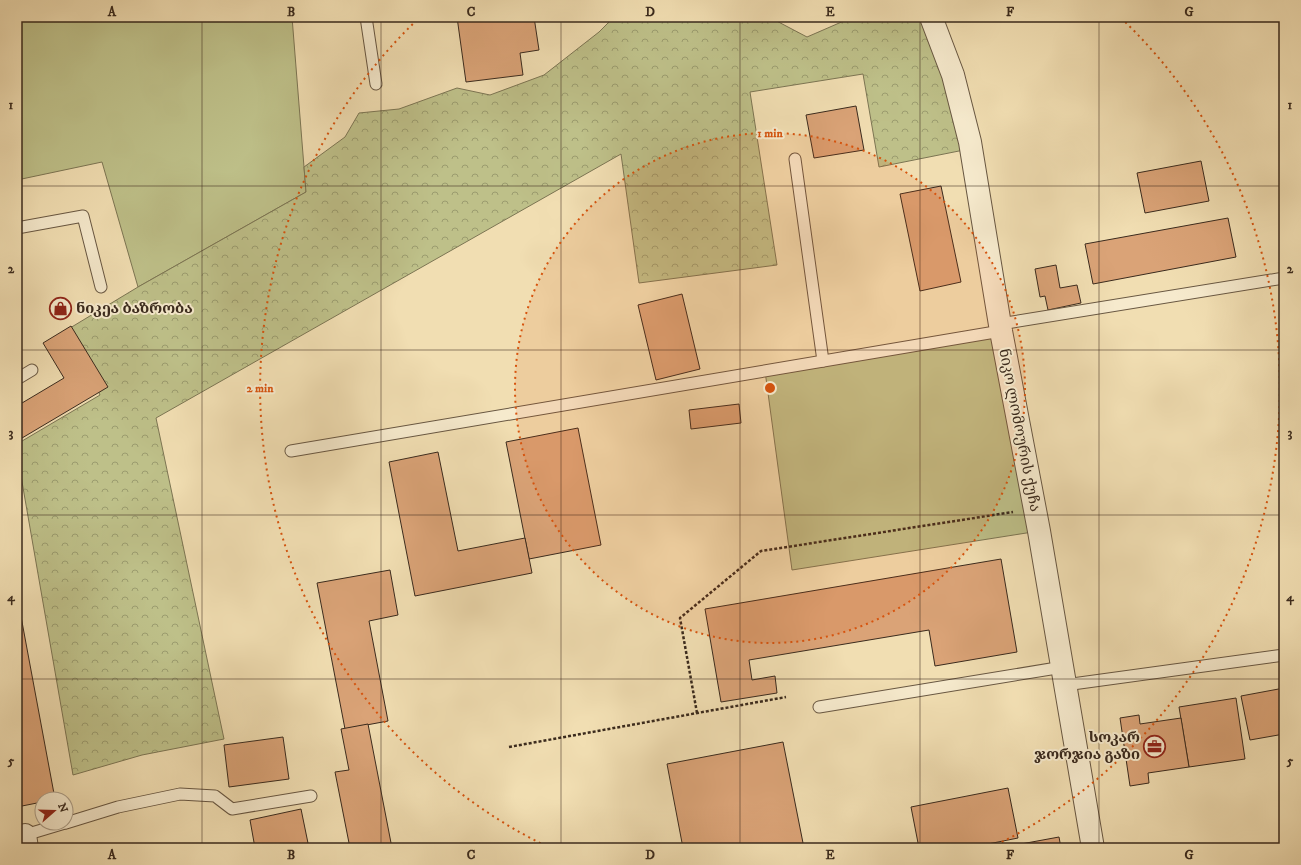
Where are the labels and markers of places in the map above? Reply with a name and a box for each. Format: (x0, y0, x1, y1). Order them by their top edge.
shop icon: ნიკეა ბაზრობა (48, 295, 74, 321)
place label: ნიკეა ბაზრობა (76, 299, 193, 318)
centre of rings (763, 381, 777, 395)
place label: სოკარ ჯორჯია გაზი (1034, 728, 1140, 764)
office icon: სოკარ ჯორჯია გაზი (1142, 733, 1168, 759)

